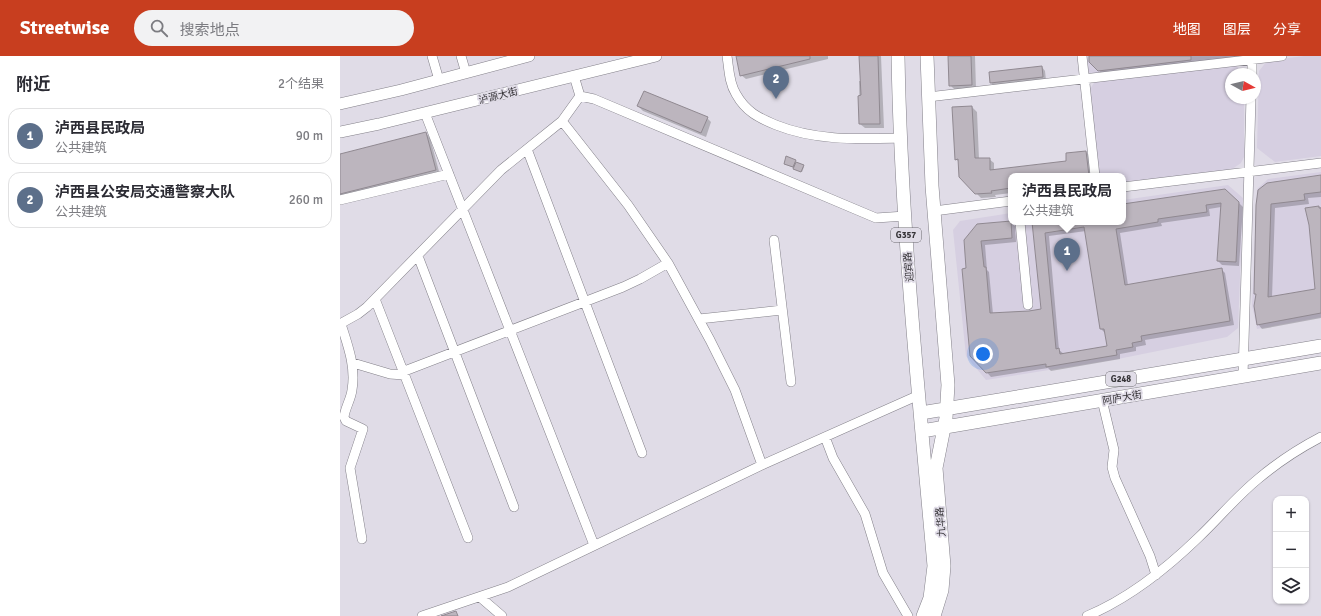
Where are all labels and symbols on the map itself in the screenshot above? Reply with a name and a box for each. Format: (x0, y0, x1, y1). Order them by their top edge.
pin: 2 (763, 66, 789, 99)
north arrow (1225, 68, 1261, 104)
street label: 泸源大街 (477, 85, 519, 107)
road number: G357 (891, 228, 921, 242)
pin: 1 (1054, 238, 1080, 271)
street label: 迎宾路 (902, 251, 916, 282)
your location (973, 344, 993, 364)
road number: G248 (1106, 372, 1136, 386)
street label: 阿庐大街 (1101, 389, 1143, 407)
street label: 九华路 (934, 506, 948, 537)

